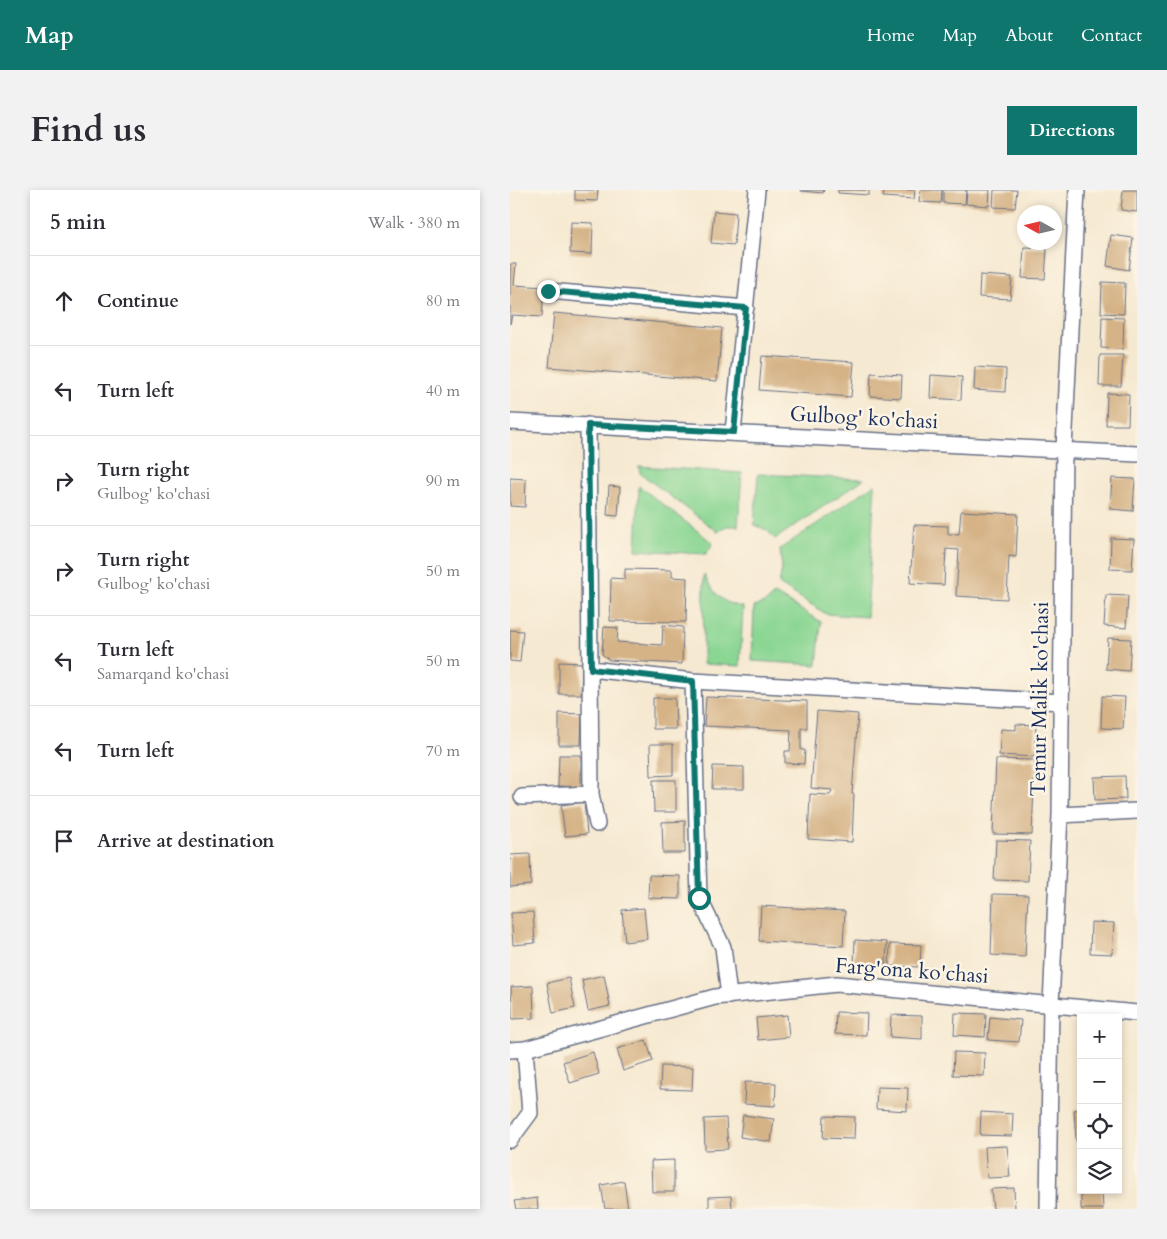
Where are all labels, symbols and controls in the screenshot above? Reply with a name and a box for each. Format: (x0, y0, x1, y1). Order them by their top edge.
text: Map (25, 19, 74, 52)
text: Home (867, 23, 915, 48)
text: Map (943, 23, 977, 48)
text: About (1005, 23, 1053, 48)
text: Contact (1081, 23, 1142, 48)
text: Find us (30, 106, 146, 154)
button: Directions (1007, 106, 1137, 155)
north arrow (1017, 205, 1062, 250)
text: 5 min (50, 208, 106, 237)
text: Walk · 380 m (368, 212, 460, 234)
route end (537, 280, 560, 303)
icon: ahead (50, 287, 78, 315)
text: Continue (97, 288, 179, 314)
text: 80 m (426, 290, 460, 312)
icon: left (50, 377, 78, 405)
text: Turn left (97, 378, 174, 404)
text: 40 m (426, 380, 460, 402)
street label: Gulbog' ko'chasi (789, 400, 939, 436)
text: Turn right (97, 457, 189, 483)
icon: right (50, 467, 78, 495)
text: 90 m (426, 470, 460, 492)
text: Gulbog' ko'chasi (97, 483, 210, 505)
text: Turn right (97, 547, 189, 573)
icon: right (50, 557, 78, 585)
text: 50 m (426, 560, 460, 582)
text: Gulbog' ko'chasi (97, 573, 210, 595)
street label: Temur Malik ko'chasi (1024, 601, 1056, 797)
text: Turn left (97, 637, 174, 663)
icon: left (50, 647, 78, 675)
text: 50 m (426, 650, 460, 672)
text: Samarqand ko'chasi (97, 663, 229, 685)
icon: left (50, 737, 78, 765)
text: Turn left (97, 738, 174, 764)
text: 70 m (426, 740, 460, 762)
icon: arrive (50, 827, 78, 855)
text: Arrive at destination (97, 828, 274, 854)
route start (688, 887, 711, 910)
street label: Farg'ona ko'chasi (834, 951, 990, 991)
map controls (1077, 1014, 1122, 1194)
button: + (1077, 1014, 1122, 1059)
button: − (1077, 1059, 1122, 1104)
button: locate (1077, 1104, 1122, 1149)
button: layers (1077, 1149, 1122, 1194)

